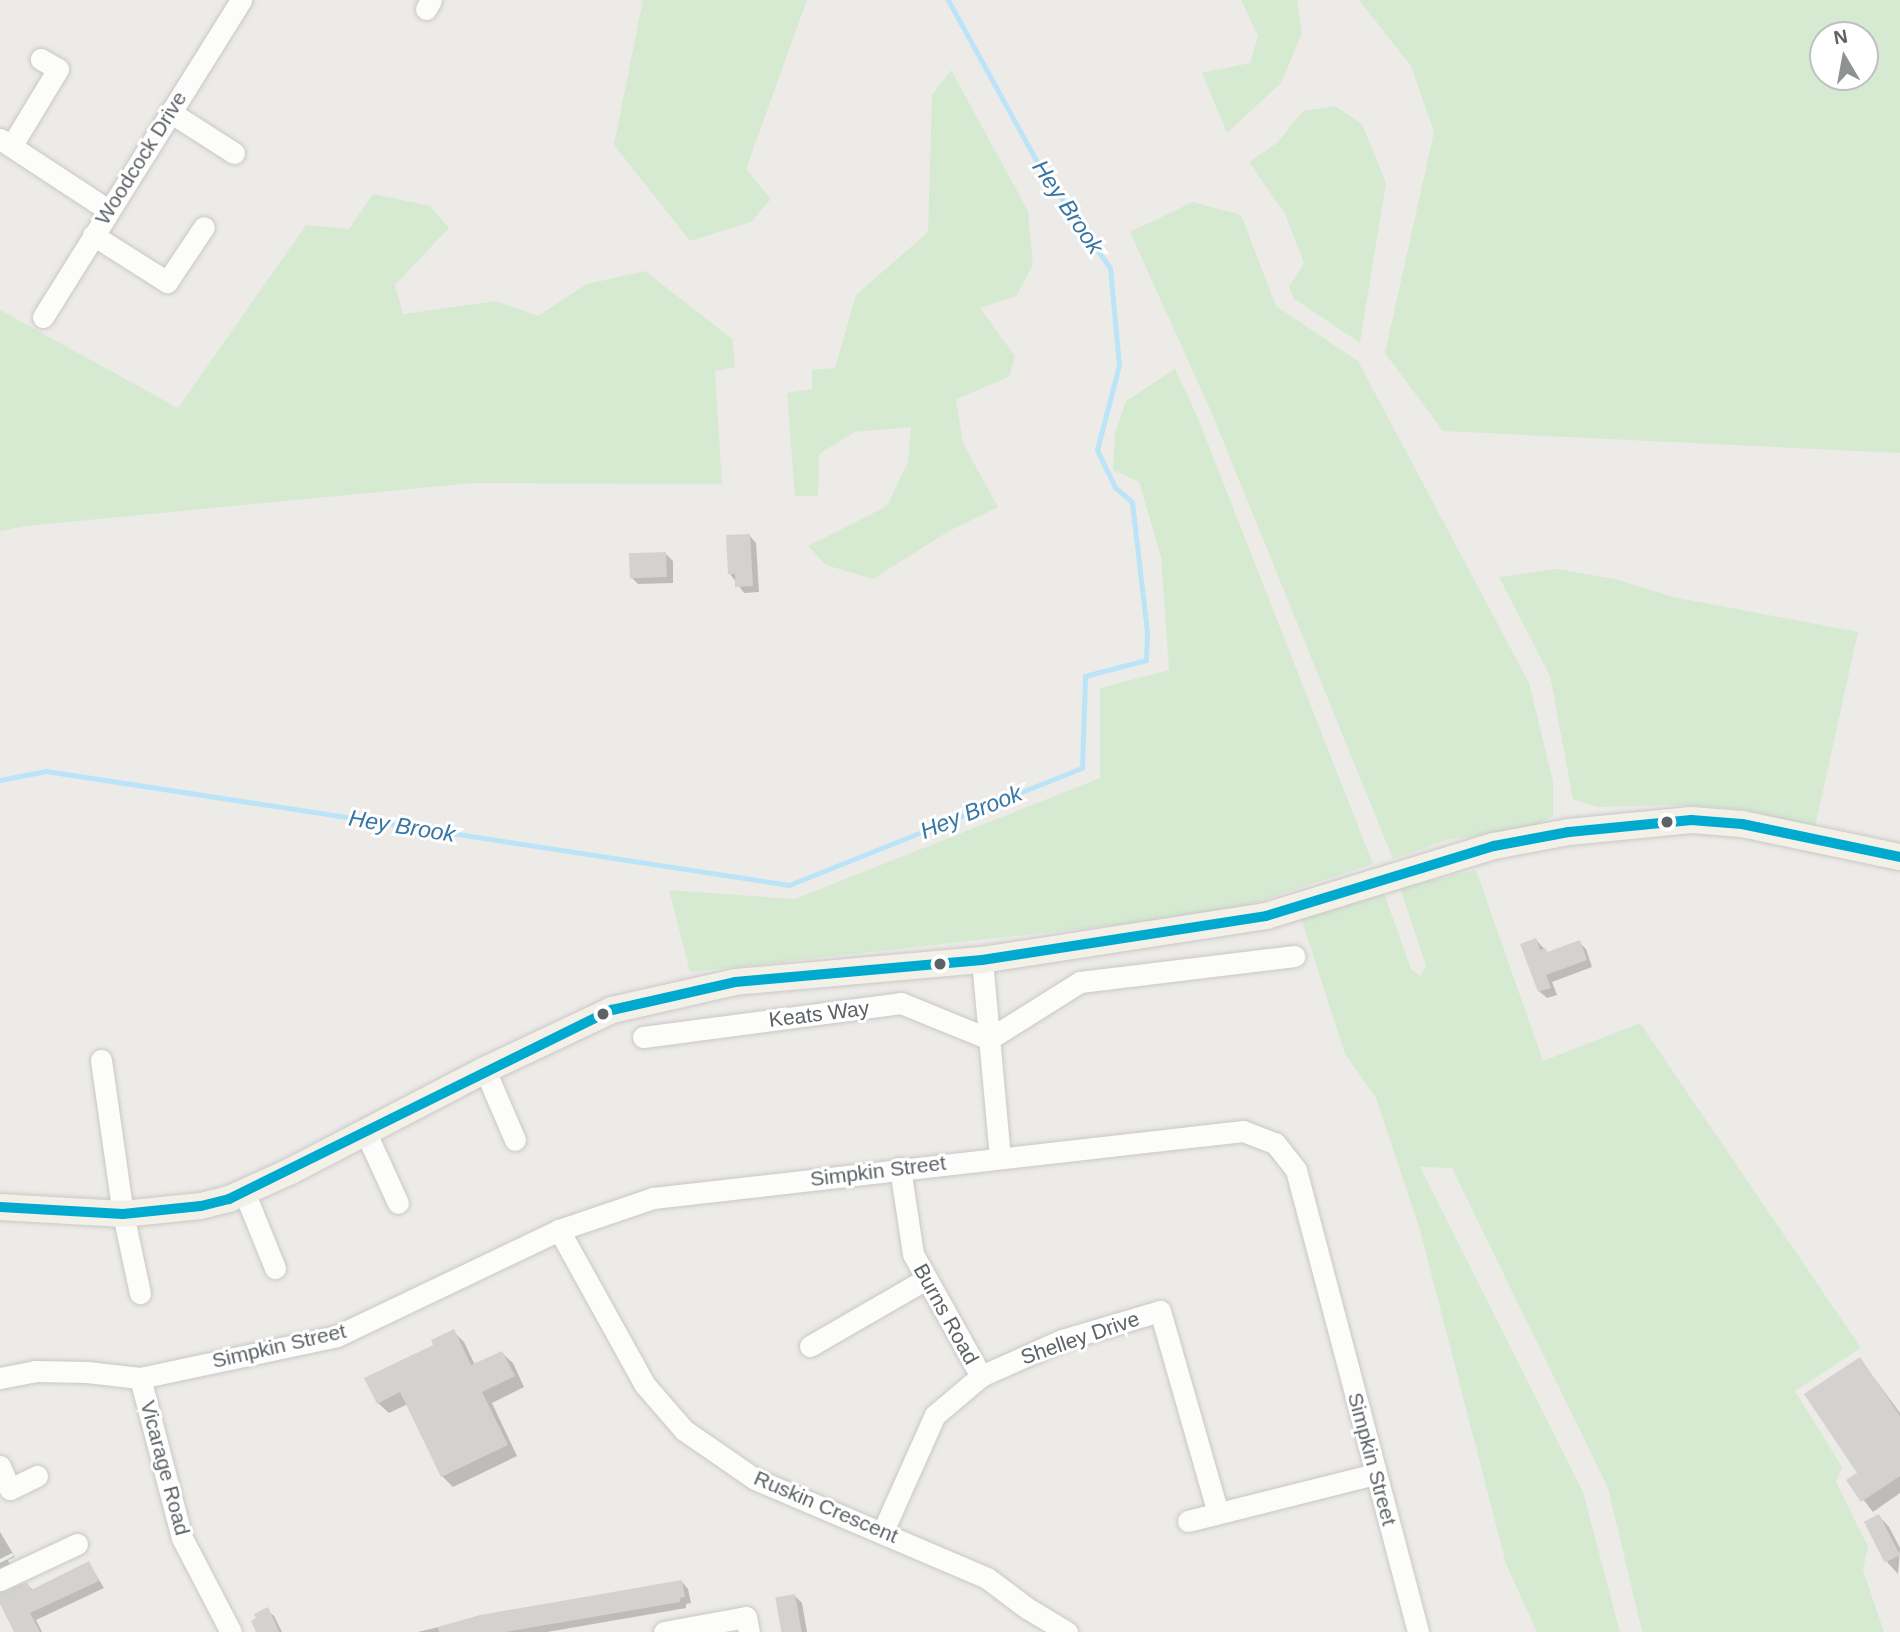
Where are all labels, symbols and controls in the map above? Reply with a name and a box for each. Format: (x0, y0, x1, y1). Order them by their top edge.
north arrow (1809, 21, 1879, 91)
text: N (1832, 25, 1849, 48)
street label: Woodcock Drive (90, 87, 192, 229)
water label: Hey Brook (1027, 155, 1109, 259)
water label: Hey Brook (916, 779, 1026, 845)
water label: Hey Brook (347, 804, 457, 848)
unlabelled marker (1660, 815, 1674, 829)
unlabelled marker (933, 957, 947, 971)
street label: Keats Way (767, 995, 871, 1033)
unlabelled marker (596, 1007, 610, 1021)
street label: Simpkin Street (809, 1150, 947, 1192)
street label: Burns Road (908, 1259, 984, 1369)
street label: Shelley Drive (1017, 1306, 1143, 1370)
street label: Simpkin Street (210, 1318, 348, 1374)
street label: Simpkin Street (1342, 1390, 1402, 1528)
street label: Vicarage Road (135, 1398, 195, 1538)
street label: Ruskin Crescent (750, 1465, 902, 1549)

